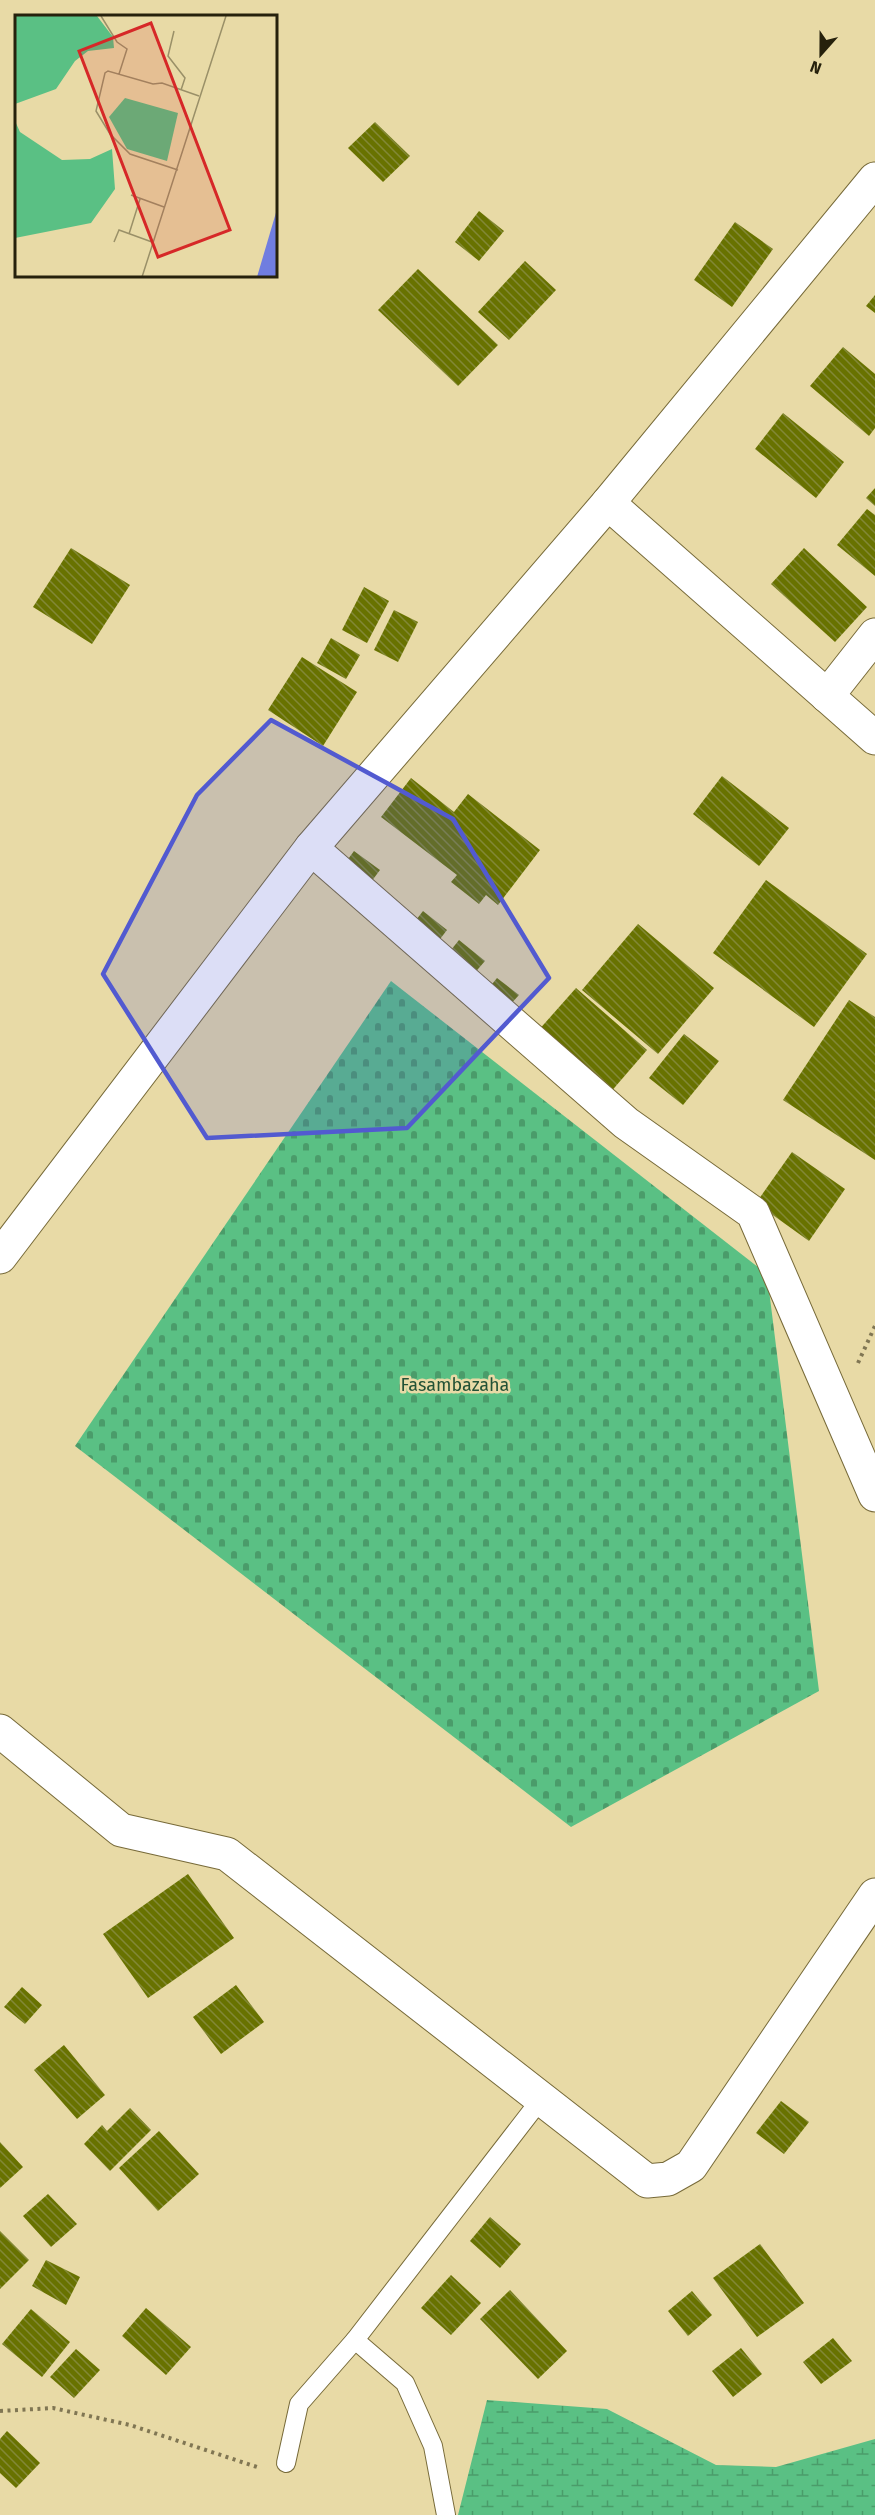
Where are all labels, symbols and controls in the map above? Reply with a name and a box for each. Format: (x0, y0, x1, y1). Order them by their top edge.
inset map (15, 15, 278, 278)
north arrow (791, 24, 851, 84)
text: N (807, 57, 824, 78)
park label: Fasambazaha (401, 1374, 509, 1396)

